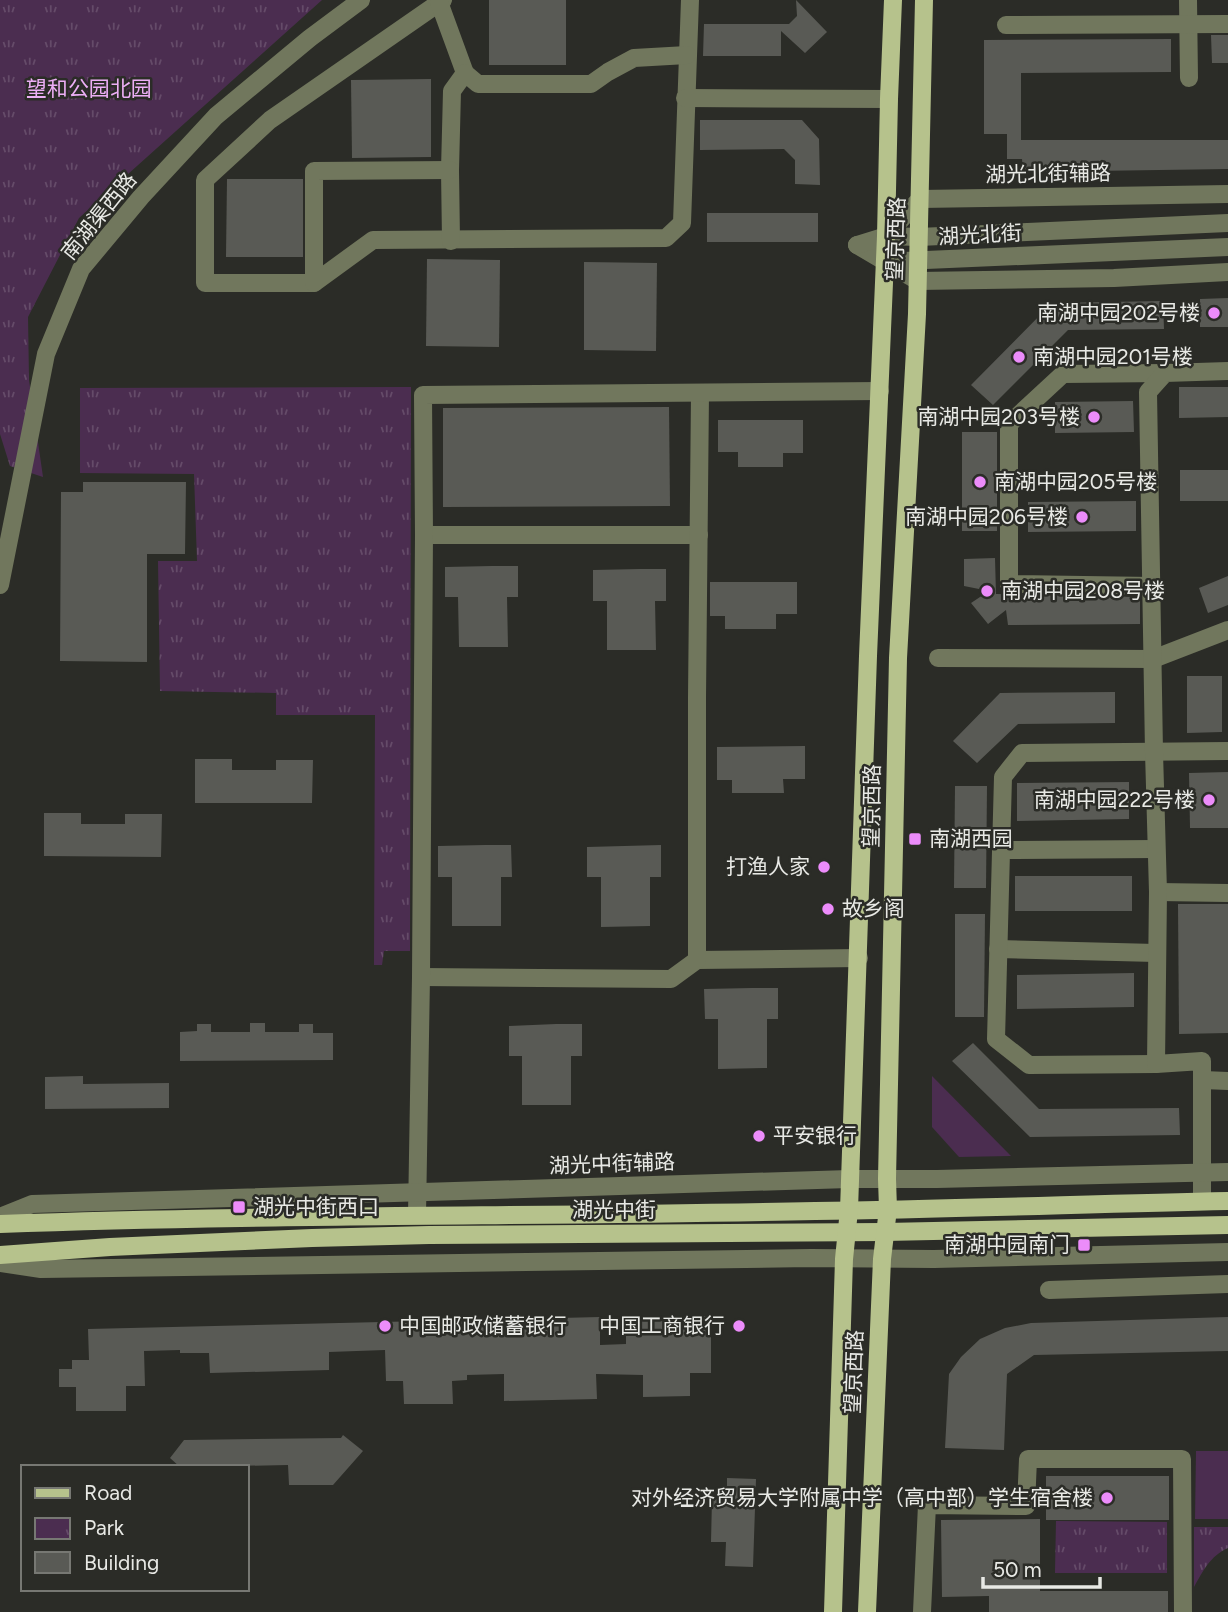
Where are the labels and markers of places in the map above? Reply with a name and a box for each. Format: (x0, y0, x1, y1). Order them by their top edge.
place label: 南湖中园202号楼 (1037, 300, 1200, 325)
marker: 南湖中园202号楼 (1206, 305, 1222, 321)
place label: 南湖中园201号楼 (1033, 344, 1193, 369)
marker: 南湖中园201号楼 (1011, 349, 1027, 365)
place label: 南湖中园203号楼 (917, 404, 1080, 429)
marker: 南湖中园203号楼 (1086, 409, 1102, 425)
place label: 南湖中园205号楼 (994, 469, 1157, 494)
marker: 南湖中园205号楼 (972, 474, 988, 490)
place label: 南湖中园206号楼 (905, 504, 1068, 529)
marker: 南湖中园206号楼 (1074, 509, 1090, 525)
place label: 南湖中园208号楼 (1001, 578, 1165, 603)
marker: 南湖中园208号楼 (979, 583, 995, 599)
place label: 南湖中园222号楼 (1034, 787, 1195, 812)
marker: 南湖中园222号楼 (1201, 792, 1217, 808)
place label: 南湖西园 (929, 826, 1013, 851)
marker: 南湖西园 (907, 831, 923, 847)
place label: 打渔人家 (726, 854, 810, 879)
marker: 打渔人家 (816, 859, 832, 875)
place label: 故乡阁 (842, 896, 905, 921)
marker: 故乡阁 (820, 901, 836, 917)
place label: 平安银行 (773, 1123, 857, 1148)
marker: 平安银行 (751, 1128, 767, 1144)
place label: 湖光中街西口 (253, 1194, 379, 1219)
marker: 湖光中街西口 (231, 1199, 247, 1215)
place label: 南湖中园南门 (944, 1232, 1070, 1257)
marker: 南湖中园南门 (1076, 1237, 1092, 1253)
place label: 中国邮政储蓄银行 (399, 1313, 567, 1338)
place label: 中国工商银行 (599, 1313, 725, 1338)
marker: 中国邮政储蓄银行 (377, 1318, 393, 1334)
marker: 中国工商银行 (731, 1318, 747, 1334)
place label: 对外经济贸易大学附属中学（高中部）学生宿舍楼 (631, 1485, 1093, 1510)
marker: 对外经济贸易大学附属中学（高中部）学生宿舍楼 (1099, 1490, 1115, 1506)

